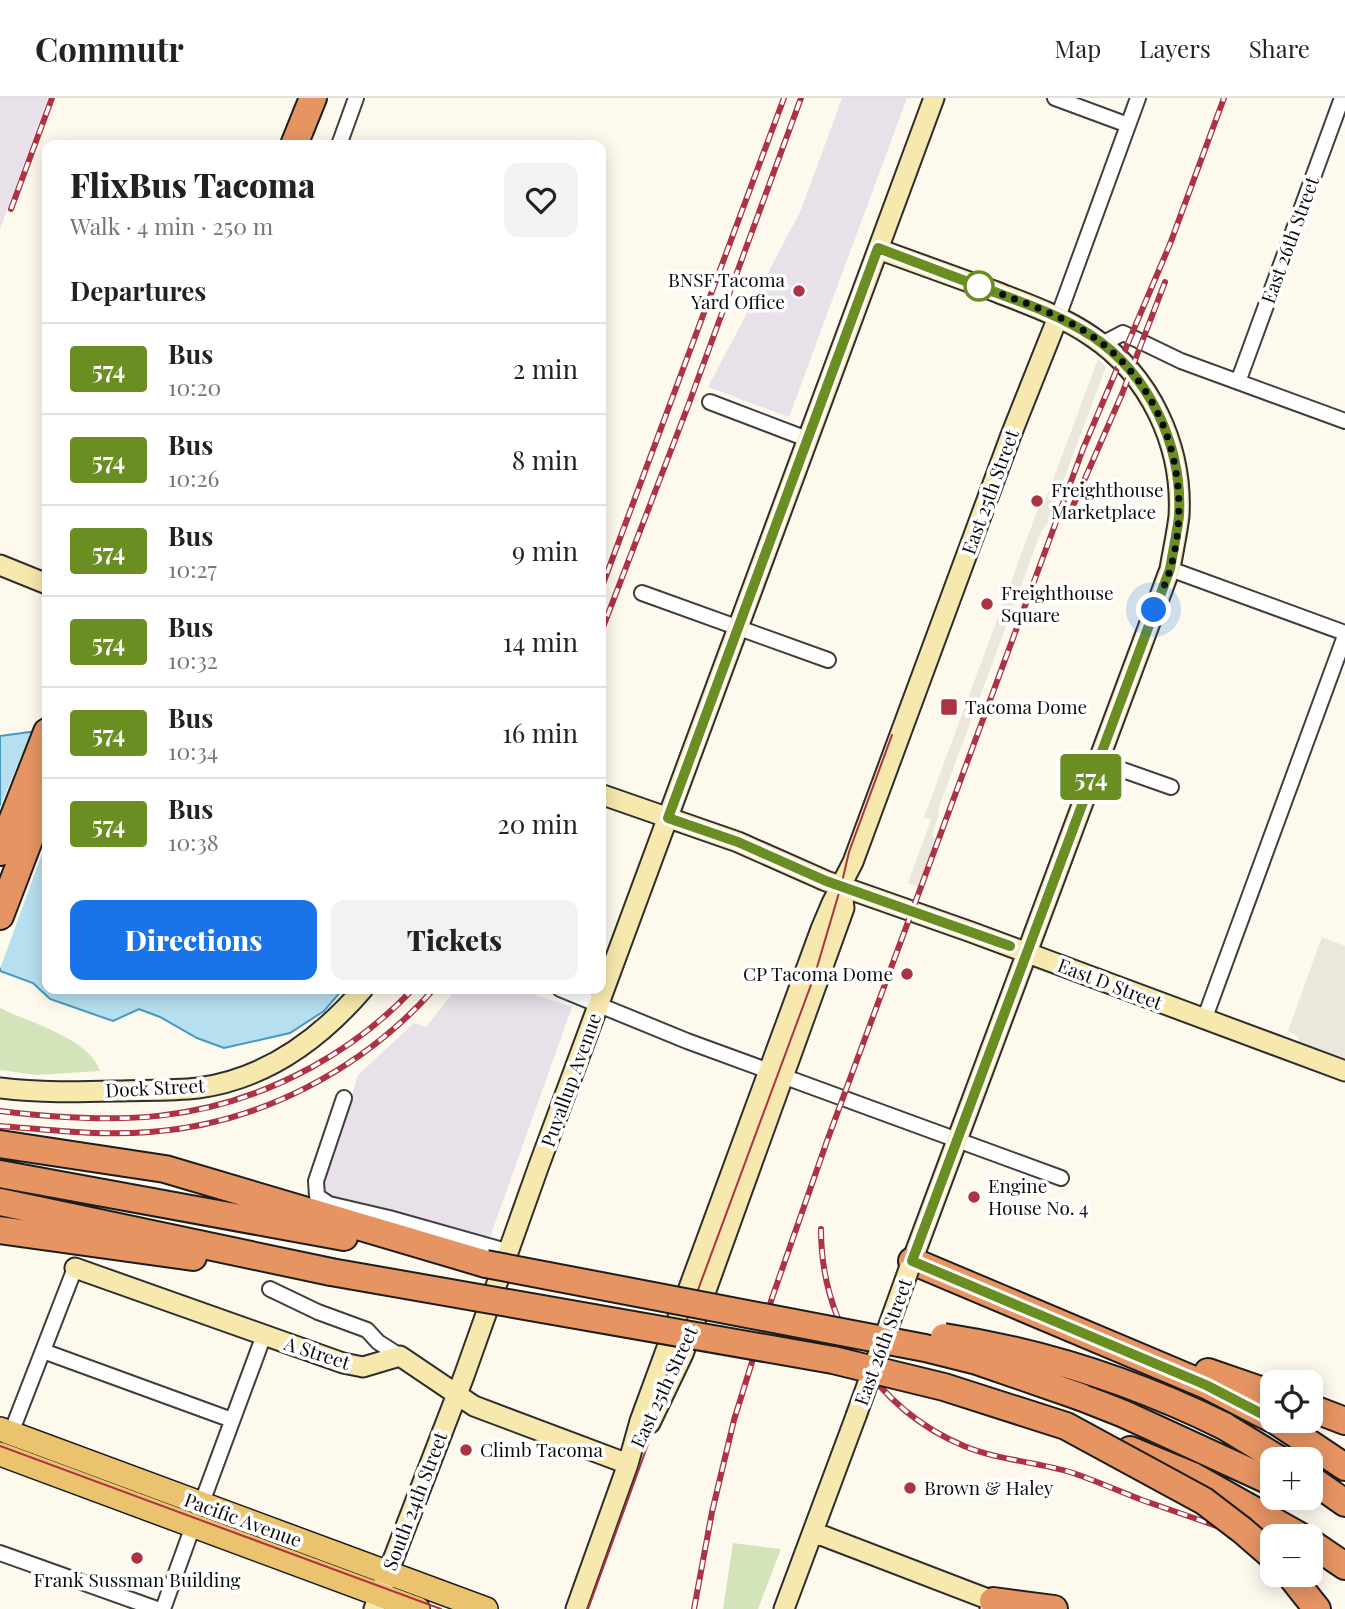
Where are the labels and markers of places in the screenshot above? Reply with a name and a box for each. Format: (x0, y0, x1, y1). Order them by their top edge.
place label: BNSF Tacoma Yard Office (668, 266, 786, 314)
unlabelled marker (964, 271, 994, 301)
marker: BNSF Tacoma Yard Office (791, 283, 807, 299)
place label: Freighthouse Marketplace (1051, 476, 1164, 524)
marker: Freighthouse Marketplace (1029, 493, 1045, 509)
place label: Freighthouse Square (1001, 579, 1114, 627)
marker: Freighthouse Square (979, 596, 995, 612)
place label: Tacoma Dome (965, 693, 1087, 719)
marker: Tacoma Dome (939, 697, 959, 717)
place label: CP Tacoma Dome (743, 960, 893, 986)
marker: CP Tacoma Dome (899, 966, 915, 982)
place label: Engine House No. 4 (988, 1172, 1088, 1220)
marker: Engine House No. 4 (966, 1189, 982, 1205)
place label: Climb Tacoma (480, 1436, 603, 1462)
marker: Climb Tacoma (458, 1442, 474, 1458)
place label: Brown & Haley (924, 1474, 1054, 1500)
marker: Brown & Haley (902, 1480, 918, 1496)
marker: Frank Sussman Building (129, 1550, 145, 1566)
place label: Frank Sussman Building (33, 1566, 241, 1592)

